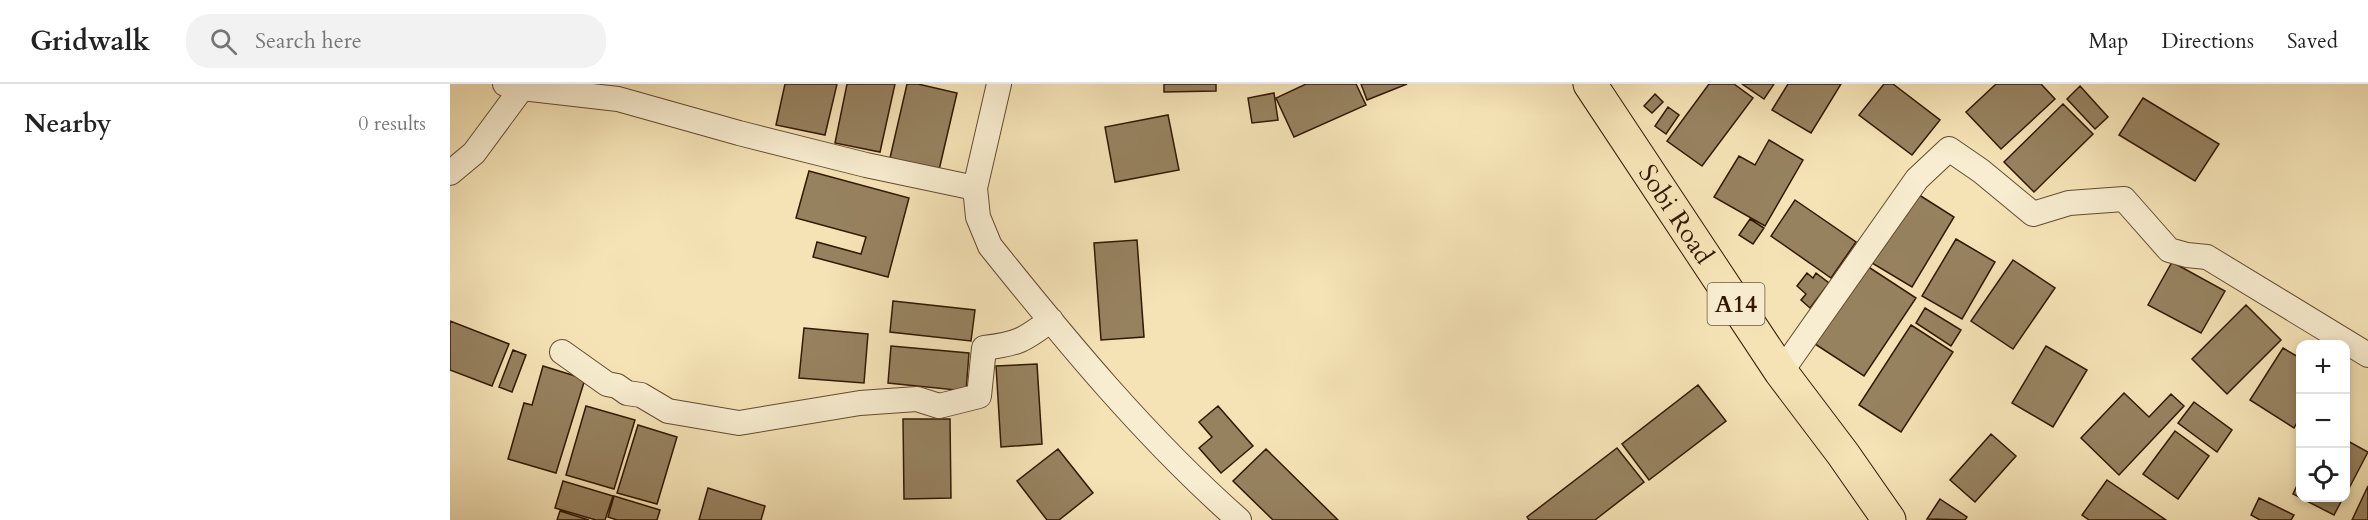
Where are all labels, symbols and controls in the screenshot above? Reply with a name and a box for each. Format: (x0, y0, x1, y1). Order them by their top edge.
search box (186, 14, 606, 68)
text: Gridwalk (30, 22, 150, 60)
icon: search (207, 25, 240, 58)
text: Search here (255, 26, 362, 56)
text: Map (2088, 27, 2128, 56)
text: Directions (2161, 27, 2254, 56)
text: Saved (2287, 27, 2338, 56)
text: Nearby (24, 106, 112, 141)
text: 0 results (358, 110, 426, 137)
street label: Sobi Road (1631, 157, 1722, 271)
road number: A14 (1708, 283, 1764, 325)
map controls (2296, 340, 2350, 502)
button: + (2296, 340, 2350, 394)
button: − (2296, 394, 2350, 448)
button: locate (2296, 448, 2350, 502)

